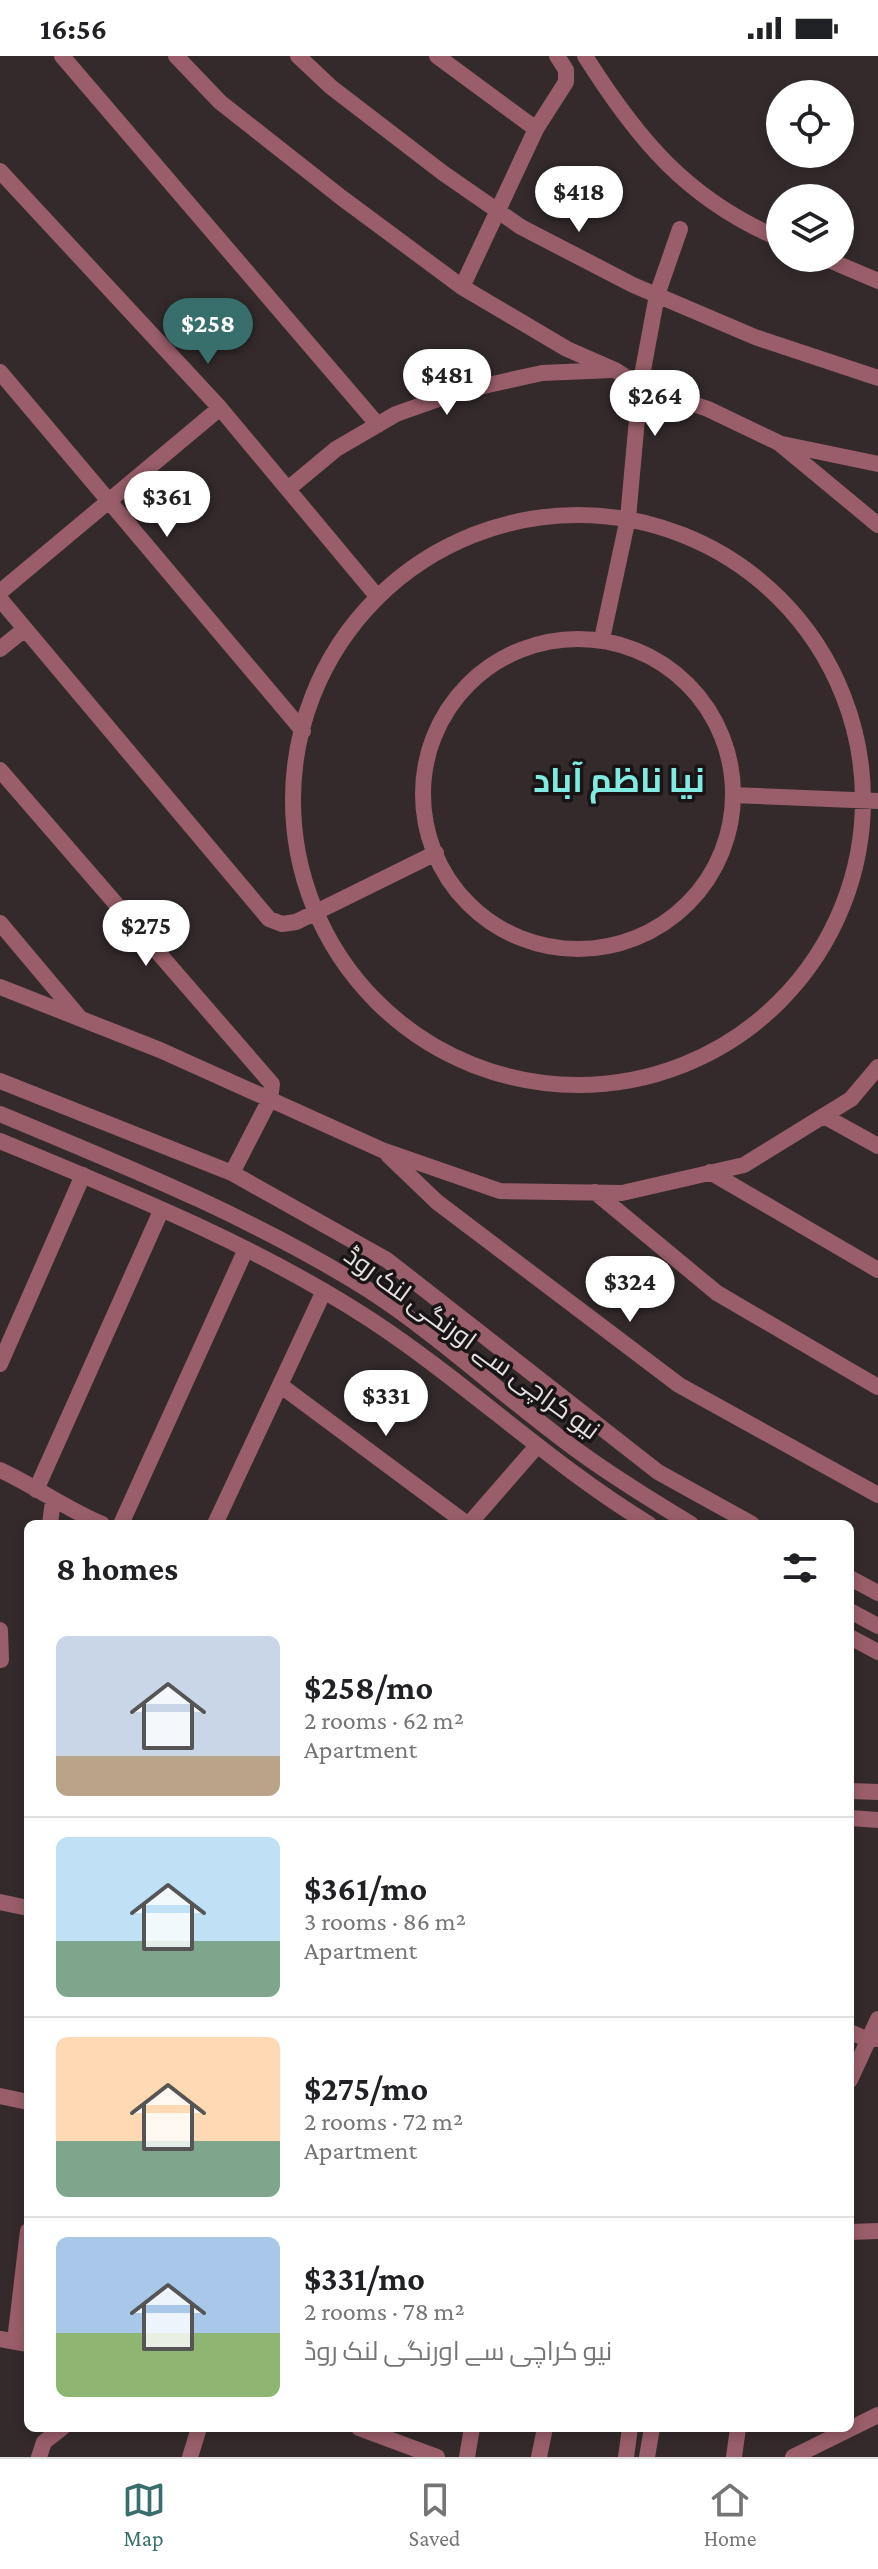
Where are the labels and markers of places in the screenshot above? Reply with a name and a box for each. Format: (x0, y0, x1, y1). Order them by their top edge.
pin: $418 (532, 166, 626, 234)
pin: $258 (161, 298, 255, 366)
pin: $481 (400, 349, 494, 417)
pin: $264 (608, 370, 702, 438)
pin: $361 (120, 471, 214, 539)
pin: $275 (99, 900, 193, 968)
pin: $324 (583, 1256, 677, 1324)
pin: $331 (339, 1370, 433, 1438)

